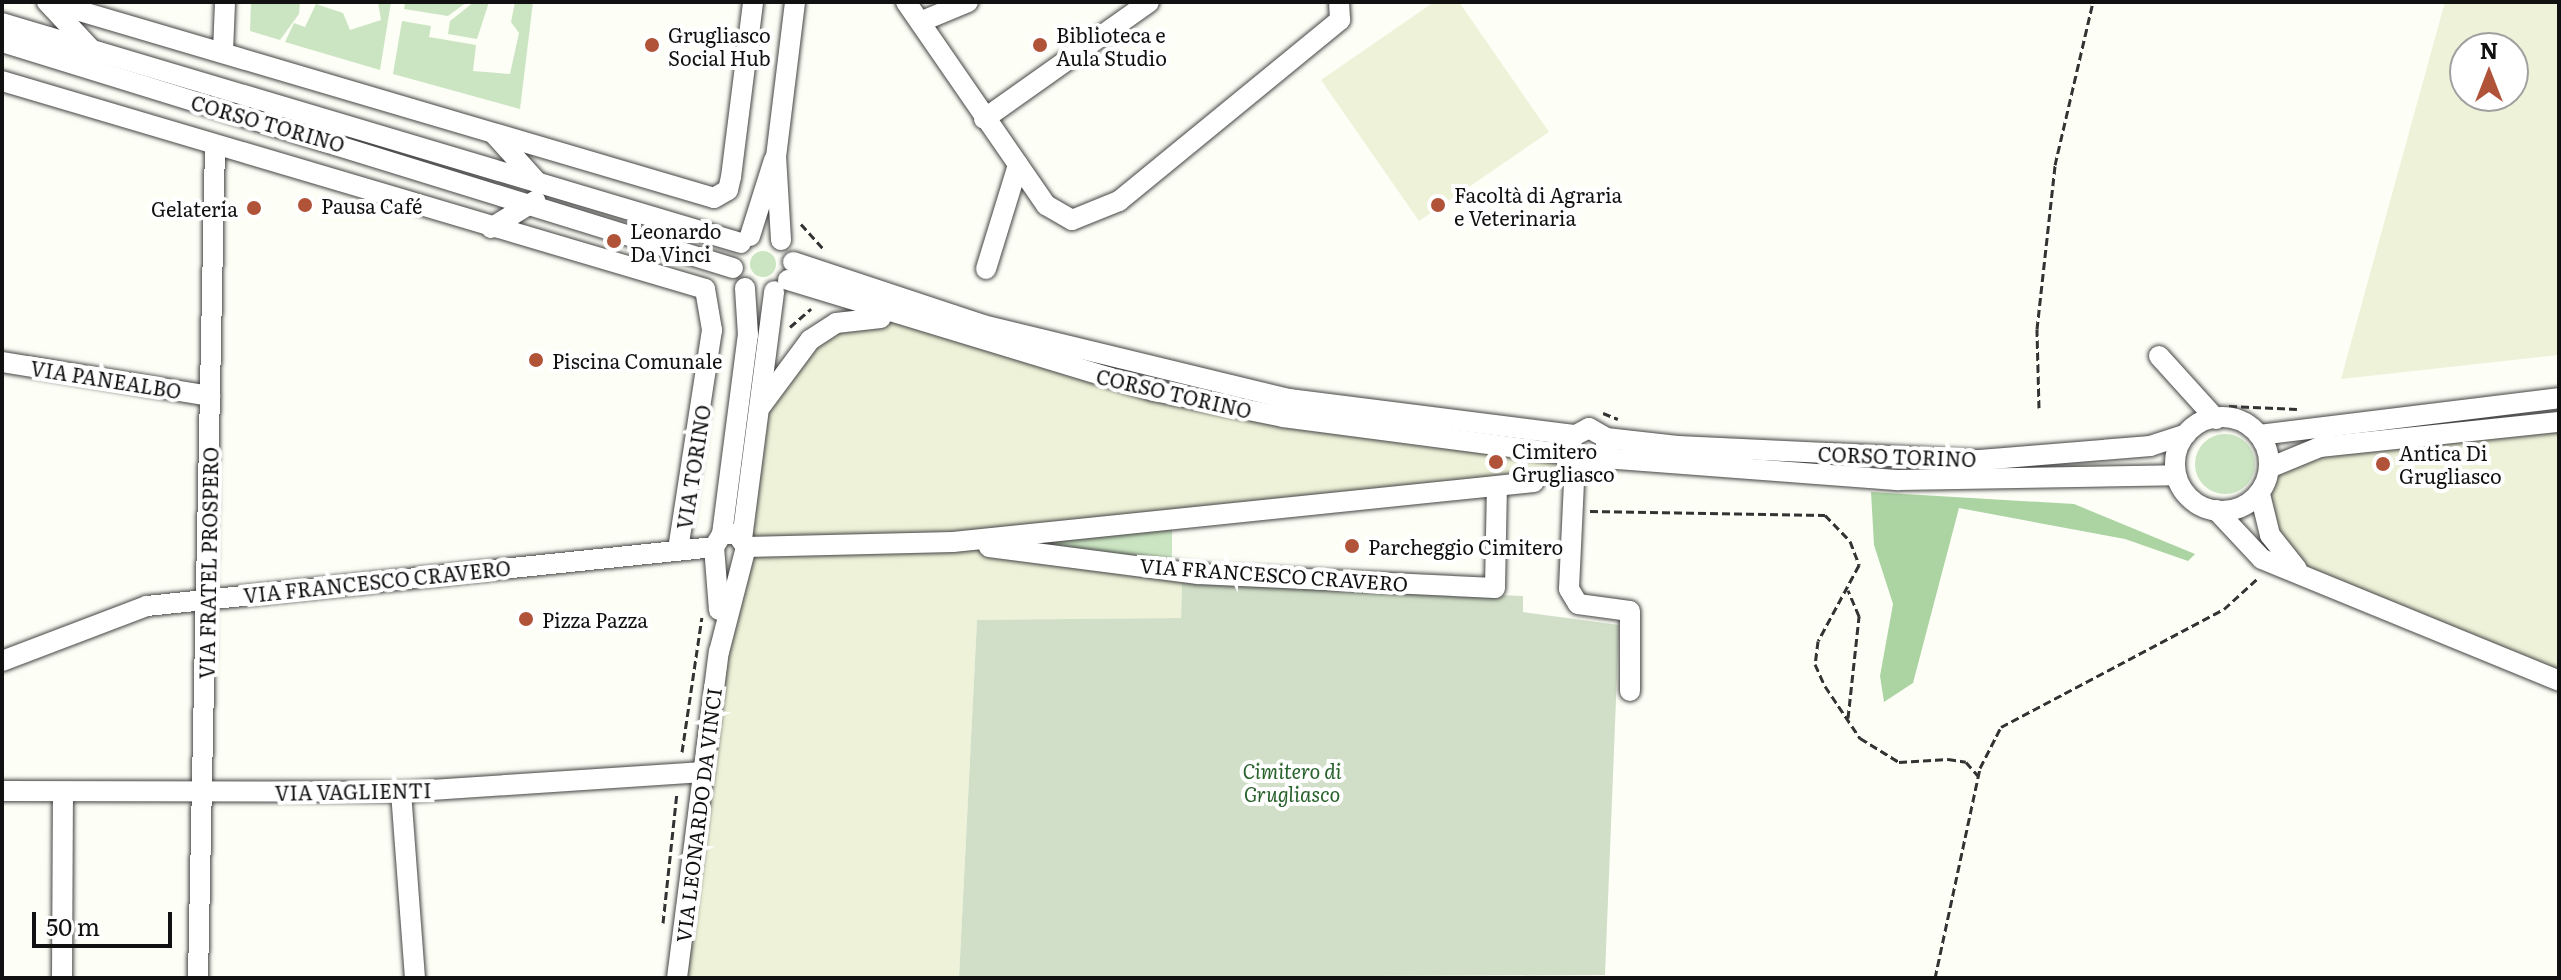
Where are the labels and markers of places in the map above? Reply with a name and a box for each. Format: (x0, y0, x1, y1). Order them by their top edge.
place label: Grugliasco Social Hub (668, 22, 771, 69)
place label: Biblioteca e Aula Studio (1056, 22, 1167, 69)
marker: Grugliasco Social Hub (643, 36, 661, 54)
marker: Biblioteca e Aula Studio (1031, 36, 1049, 54)
place label: Facoltà di Agraria e Veterinaria (1454, 182, 1622, 229)
place label: Pausa Café (321, 193, 422, 217)
place label: Gelateria (151, 196, 238, 220)
marker: Pausa Café (296, 196, 314, 214)
marker: Facoltà di Agraria e Veterinaria (1429, 196, 1447, 214)
marker: Gelateria (245, 199, 263, 217)
place label: Leonardo Da Vinci (630, 218, 721, 265)
marker: Leonardo Da Vinci (605, 232, 623, 250)
place label: Piscina Comunale (552, 348, 722, 372)
marker: Piscina Comunale (527, 351, 545, 369)
place label: Cimitero Grugliasco (1512, 438, 1615, 485)
place label: Antica Di Grugliasco (2399, 440, 2502, 487)
marker: Cimitero Grugliasco (1487, 453, 1505, 471)
marker: Antica Di Grugliasco (2374, 455, 2392, 473)
place label: Parcheggio Cimitero (1368, 534, 1563, 558)
marker: Parcheggio Cimitero (1343, 537, 1361, 555)
place label: Pizza Pazza (542, 607, 648, 631)
marker: Pizza Pazza (517, 610, 535, 628)

